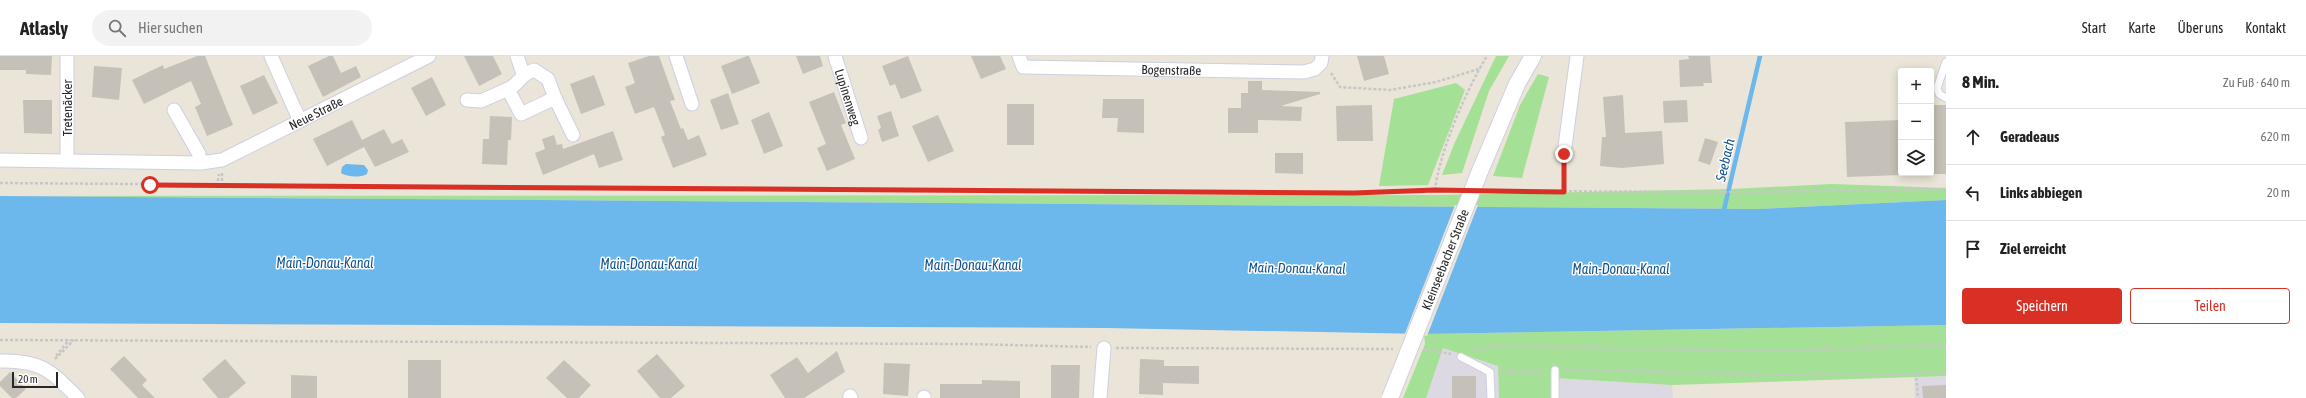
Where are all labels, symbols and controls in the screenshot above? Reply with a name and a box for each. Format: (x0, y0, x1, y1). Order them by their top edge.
search box (92, 10, 372, 46)
text: Atlasly (20, 17, 68, 39)
icon: search (106, 17, 128, 39)
text: Hier suchen (138, 19, 203, 36)
text: Start (2082, 20, 2106, 36)
text: Karte (2128, 20, 2156, 36)
text: Über uns (2178, 20, 2223, 36)
text: Kontakt (2245, 20, 2286, 36)
street label: Bogenstraße (1141, 62, 1201, 78)
street label: Lupinenweg (832, 67, 864, 128)
map controls (1898, 68, 1934, 176)
button: + (1898, 68, 1934, 104)
text: 8 Min. (1962, 72, 1999, 92)
text: Zu Fuß · 640 m (2223, 75, 2290, 90)
street label: Tretenäcker (60, 80, 75, 136)
street label: Neue Straße (286, 94, 345, 133)
button: − (1898, 104, 1934, 140)
icon: ahead (1962, 126, 1984, 148)
text: Geradeaus (2000, 128, 2059, 145)
text: 620 m (2261, 129, 2290, 144)
water label: Seebach (1712, 137, 1738, 184)
button: layers (1898, 140, 1934, 176)
route end (1555, 145, 1573, 163)
route start (141, 176, 159, 194)
icon: left (1962, 182, 1984, 204)
text: Links abbiegen (2000, 184, 2082, 201)
text: 20 m (2267, 185, 2290, 200)
street label: Kleinseebacher Straße (1419, 207, 1472, 312)
icon: arrive (1962, 238, 1984, 260)
text: Ziel erreicht (2000, 240, 2066, 257)
water label: Main-Donau-Kanal (276, 255, 374, 271)
water label: Main-Donau-Kanal (600, 256, 698, 272)
water label: Main-Donau-Kanal (924, 257, 1022, 273)
water label: Main-Donau-Kanal (1248, 259, 1346, 277)
water label: Main-Donau-Kanal (1572, 261, 1670, 277)
button: Speichern (1962, 288, 2122, 324)
button: Teilen (2130, 288, 2290, 324)
scale bar (12, 370, 58, 389)
text: 20 m (18, 373, 38, 385)

